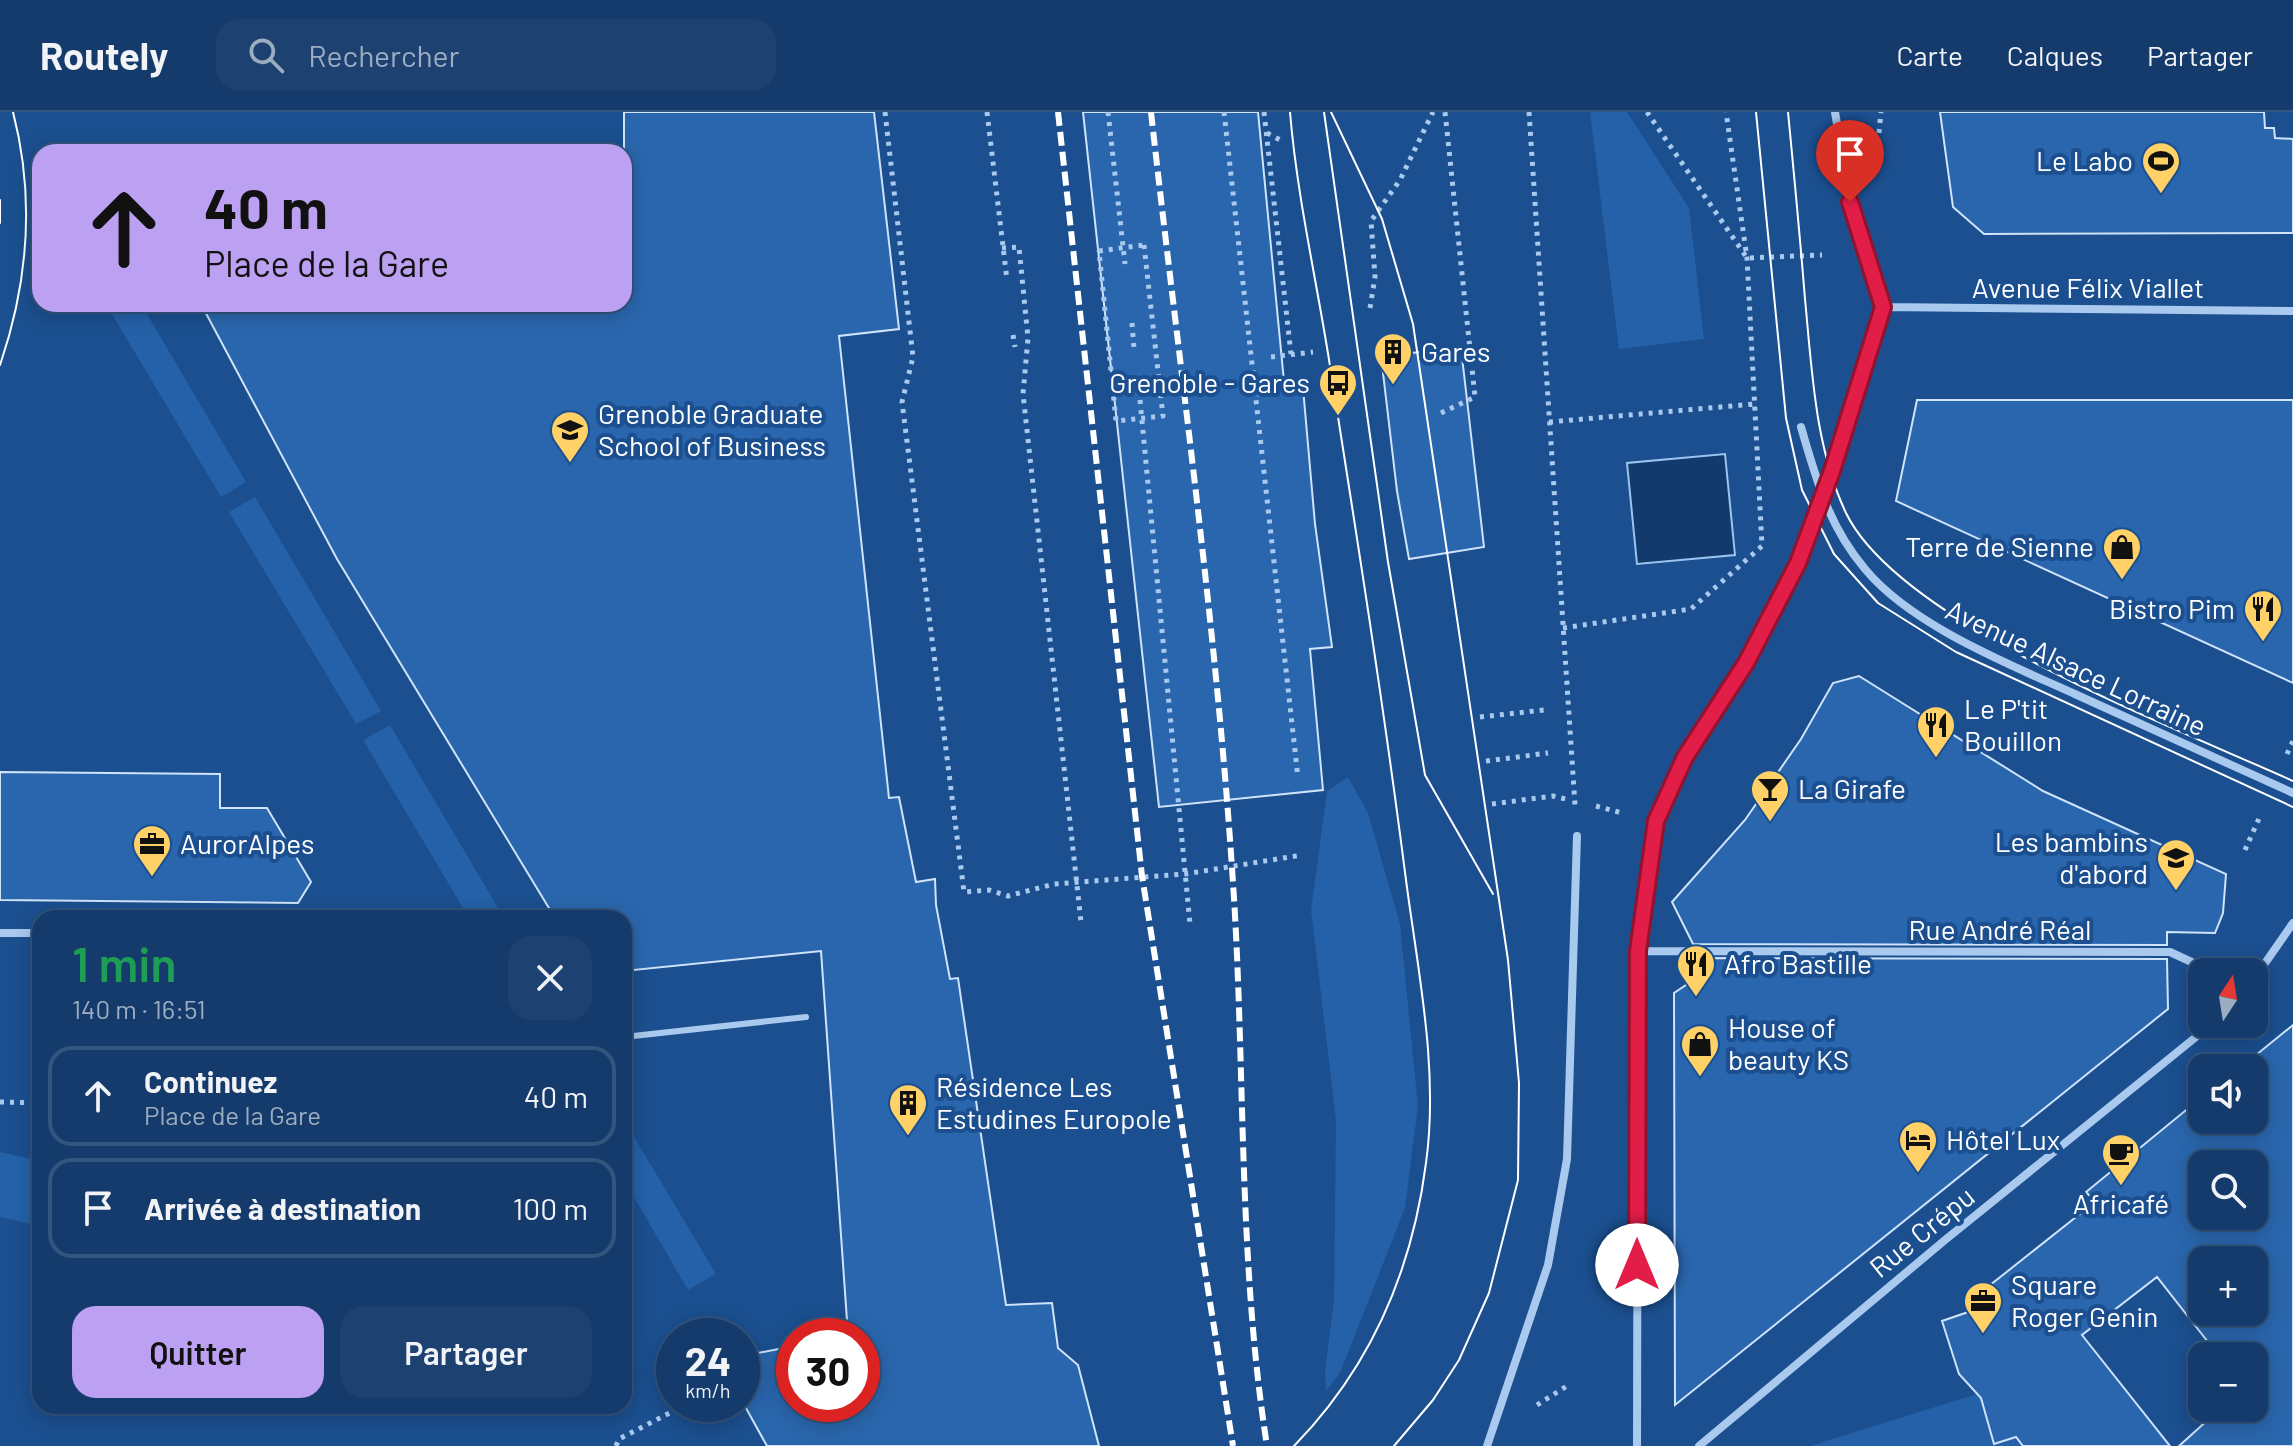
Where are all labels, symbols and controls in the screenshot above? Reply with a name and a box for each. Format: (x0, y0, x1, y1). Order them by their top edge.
search box (216, 19, 776, 91)
text: Routely (40, 32, 168, 78)
icon: search (244, 33, 288, 77)
text: Rechercher (308, 37, 459, 73)
text: Carte (1896, 38, 1963, 72)
text: Calques (2007, 38, 2103, 72)
text: Partager (2147, 38, 2253, 72)
pin (1816, 120, 1884, 202)
icon: arrive (1828, 132, 1872, 176)
sports icon: Le Labo (2140, 140, 2182, 195)
place label: Le Labo (2036, 143, 2133, 177)
text: 40 m (204, 173, 328, 240)
icon: ahead (72, 176, 176, 280)
text: Place de la Gare (204, 241, 449, 284)
street label: Avenue Félix Viallet (1972, 270, 2204, 304)
building icon: Gares (1372, 331, 1414, 386)
place label: Gares (1421, 334, 1490, 368)
bus stop icon: Grenoble - Gares (1317, 362, 1359, 417)
place label: Grenoble - Gares (1109, 365, 1310, 399)
place label: Grenoble Graduate School of Business (598, 396, 826, 462)
school or university icon: Grenoble Graduate School of Business (549, 409, 591, 464)
shop icon: Terre de Sienne (2101, 526, 2143, 581)
place label: Terre de Sienne (1905, 529, 2094, 563)
restaurant icon: Bistro Pim (2242, 588, 2284, 643)
place label: Bistro Pim (2109, 591, 2235, 625)
street label: Avenue Alsace Lorraine (1941, 592, 2212, 742)
place label: Le P'tit Bouillon (1964, 691, 2062, 757)
restaurant icon: Le P'tit Bouillon (1915, 704, 1957, 759)
bar icon: La Girafe (1749, 768, 1791, 823)
place label: La Girafe (1798, 771, 1906, 805)
office icon: AurorAlpes (131, 823, 173, 878)
place label: Les bambins d'abord (1995, 824, 2148, 890)
place label: AurorAlpes (180, 826, 314, 860)
school or university icon: Les bambins d'abord (2155, 837, 2197, 892)
street label: Rue André Réal (1908, 912, 2092, 946)
text: 1 min (72, 934, 177, 992)
button: close (508, 936, 592, 1020)
restaurant icon: Afro Bastille (1675, 943, 1717, 998)
place label: Afro Bastille (1724, 946, 1872, 980)
north arrow (2188, 958, 2268, 1038)
map controls (2188, 958, 2268, 1422)
text: 140 m · 16:51 (72, 993, 206, 1024)
place label: House of beauty KS (1728, 1010, 1849, 1076)
shop icon: House of beauty KS (1679, 1023, 1721, 1078)
button: sound (2188, 1054, 2268, 1134)
text: Continuez (144, 1063, 277, 1099)
place label: Résidence Les Estudines Europole (936, 1069, 1172, 1135)
icon: ahead (76, 1074, 120, 1118)
text: 40 m (524, 1078, 588, 1114)
building icon: Résidence Les Estudines Europole (887, 1082, 929, 1137)
text: Place de la Gare (144, 1099, 321, 1130)
hotel icon: Hôtel Lux (1897, 1119, 1939, 1174)
place label: Hôtel Lux (1946, 1122, 2060, 1156)
cafe icon: Africafé (2100, 1132, 2142, 1187)
button: search (2188, 1150, 2268, 1230)
street label: Rue Crépu (1862, 1179, 1981, 1284)
icon: arrive (76, 1186, 120, 1230)
place label: Africafé (2073, 1186, 2169, 1220)
text: Arrivée à destination (144, 1190, 421, 1226)
text: 100 m (513, 1190, 588, 1226)
position arrow (1595, 1223, 1679, 1307)
button: + (2188, 1246, 2268, 1326)
place label: Square Roger Genin (2011, 1267, 2158, 1333)
office icon: Square Roger Genin (1962, 1280, 2004, 1335)
button: Quitter (72, 1306, 324, 1398)
button: Partager (340, 1306, 592, 1398)
speed limit sign: 30 (776, 1318, 880, 1422)
text: 24 (685, 1336, 731, 1384)
button: − (2188, 1342, 2268, 1422)
text: km/h (685, 1378, 731, 1402)

